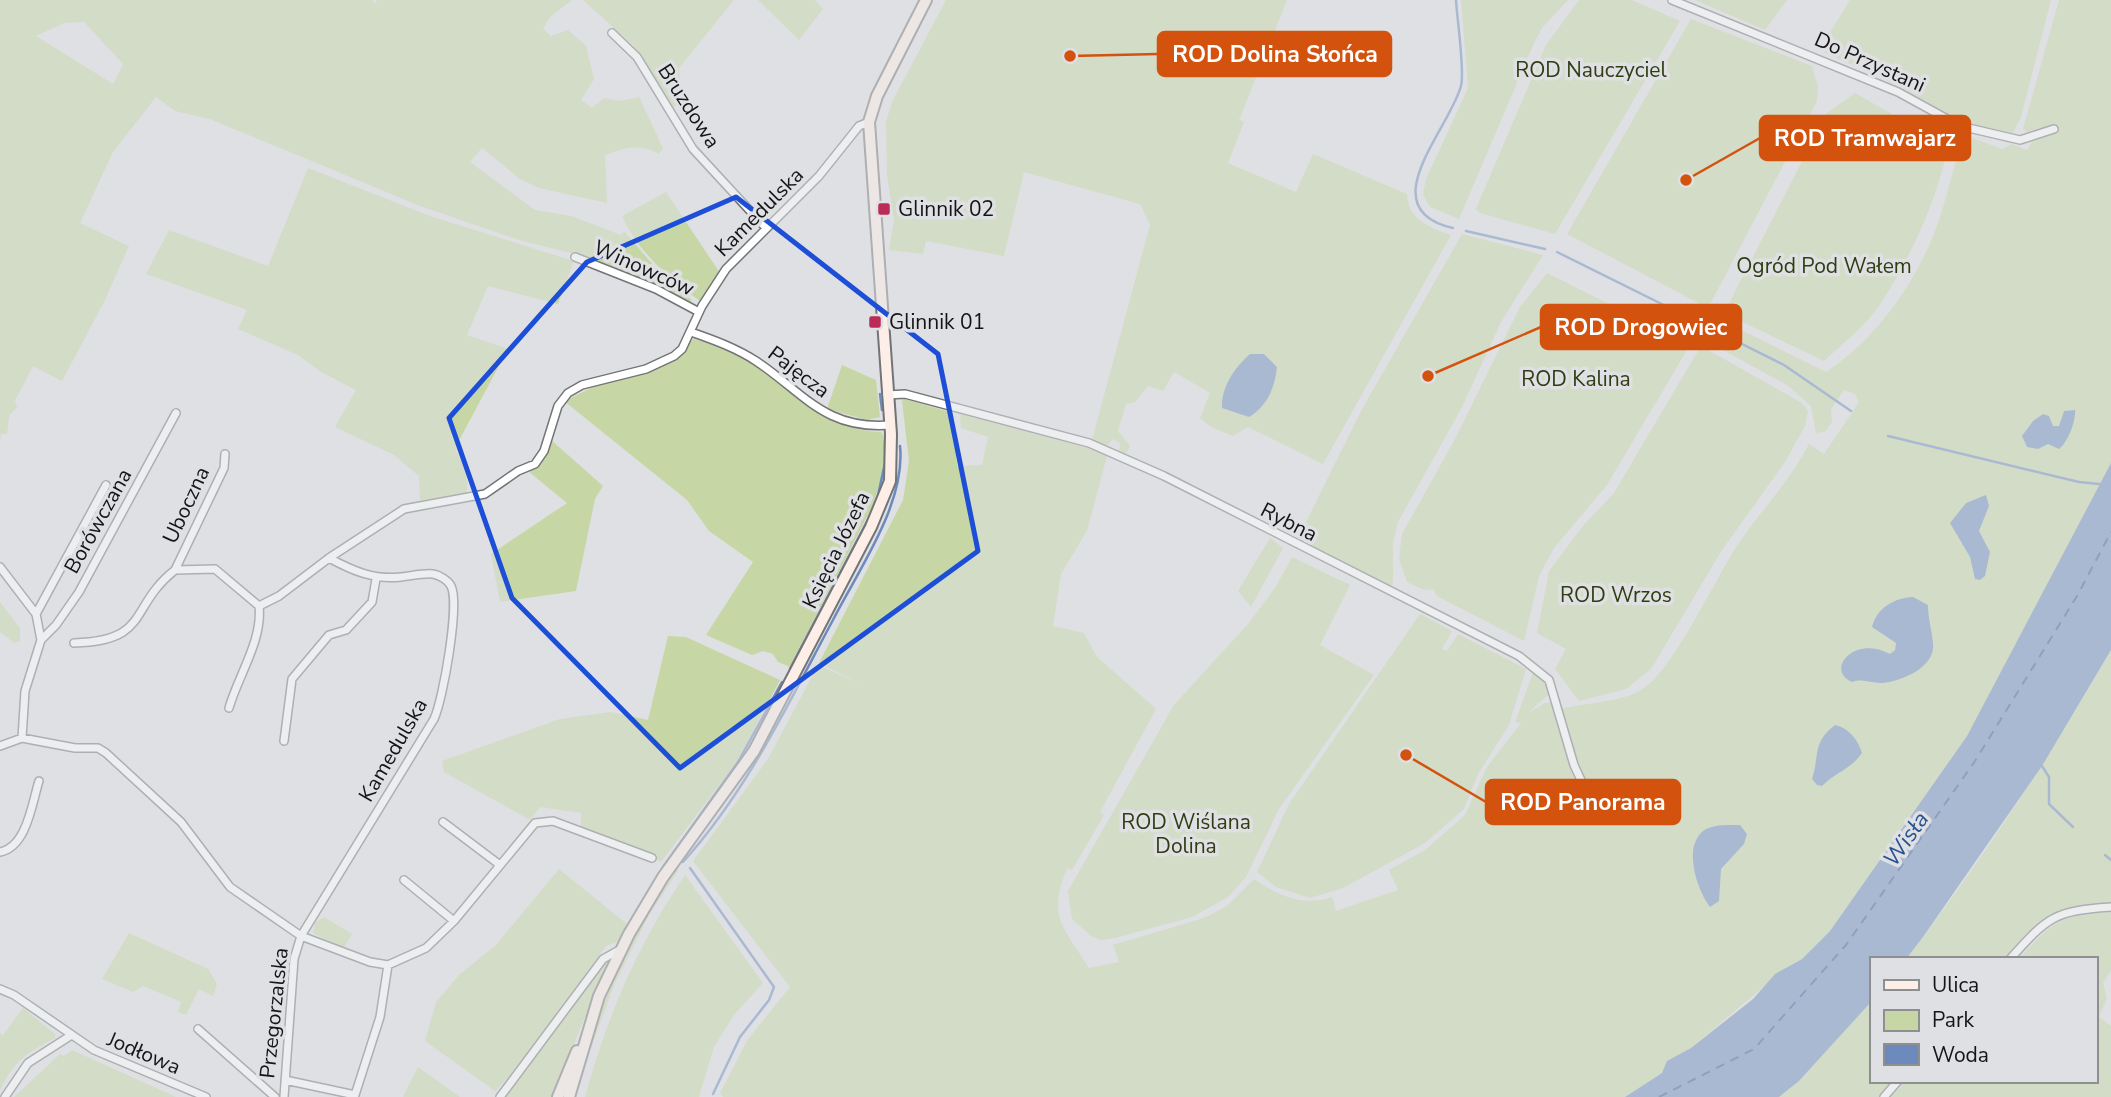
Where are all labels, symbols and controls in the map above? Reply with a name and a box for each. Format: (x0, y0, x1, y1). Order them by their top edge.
street label: Do Przystani (1810, 25, 1930, 99)
callout: ROD Dolina Słońca (1158, 32, 1391, 76)
text: ROD Dolina Słońca (1172, 39, 1378, 70)
park label: ROD Nauczyciel (1515, 56, 1667, 84)
street label: Bruzdowa (651, 58, 727, 154)
callout: ROD Tramwajarz (1760, 116, 1970, 160)
text: ROD Tramwajarz (1774, 123, 1956, 154)
street label: Kamedulska (708, 161, 810, 263)
place label: Glinnik 02 (898, 195, 994, 223)
marker: Glinnik 02 (876, 201, 892, 217)
street label: Winowców (589, 233, 699, 303)
park label: Ogród Pod Wałem (1736, 252, 1912, 280)
callout: ROD Drogowiec (1541, 305, 1741, 349)
place label: Glinnik 01 (889, 308, 985, 336)
text: ROD Drogowiec (1555, 312, 1728, 343)
marker: Glinnik 01 (867, 314, 883, 330)
street label: Pajęcza (762, 340, 836, 404)
park label: ROD Kalina (1521, 365, 1631, 393)
street label: Uboczna (156, 462, 216, 548)
street label: Borówczana (58, 464, 138, 578)
street label: Księcia Józefa (796, 487, 876, 613)
street label: Rybna (1256, 496, 1322, 548)
park label: ROD Wrzos (1560, 581, 1672, 609)
street label: Kamedulska (352, 693, 434, 807)
callout: ROD Panorama (1486, 780, 1680, 824)
text: ROD Panorama (1500, 787, 1666, 818)
water label: Wisła (1876, 805, 1936, 873)
park label: ROD Wiślana Dolina (1121, 808, 1251, 860)
street label: Przegorzalska (253, 946, 295, 1080)
legend (1870, 957, 2097, 1083)
text: Ulica (1932, 971, 1979, 999)
text: Park (1932, 1006, 1974, 1034)
street label: Jodłowa (102, 1025, 185, 1081)
text: Woda (1932, 1041, 1989, 1069)

